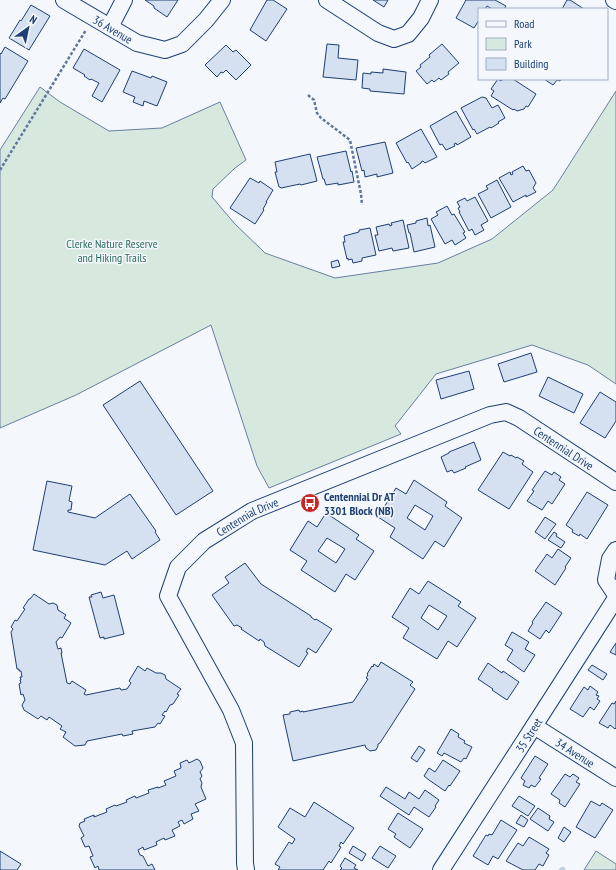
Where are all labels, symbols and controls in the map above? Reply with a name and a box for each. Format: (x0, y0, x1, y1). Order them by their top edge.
north arrow (8, 8, 48, 48)
legend (478, 8, 608, 80)
street label: 36 Avenue (91, 11, 136, 46)
text: N (27, 12, 40, 27)
text: Road (514, 16, 534, 31)
text: Park (514, 36, 532, 51)
text: Building (514, 56, 549, 71)
park label: Clerke Nature Reserve and Hiking Trails (66, 236, 158, 265)
street label: Centennial Drive (531, 423, 597, 473)
place label: Centennial Dr AT 3301 Block (NB) (324, 489, 395, 518)
bus stop icon: Centennial Dr AT 3301 Block (NB) (299, 492, 321, 514)
street label: Centennial Drive (213, 494, 280, 539)
street label: 35 Street (512, 714, 545, 755)
street label: 34 Avenue (553, 734, 598, 770)

